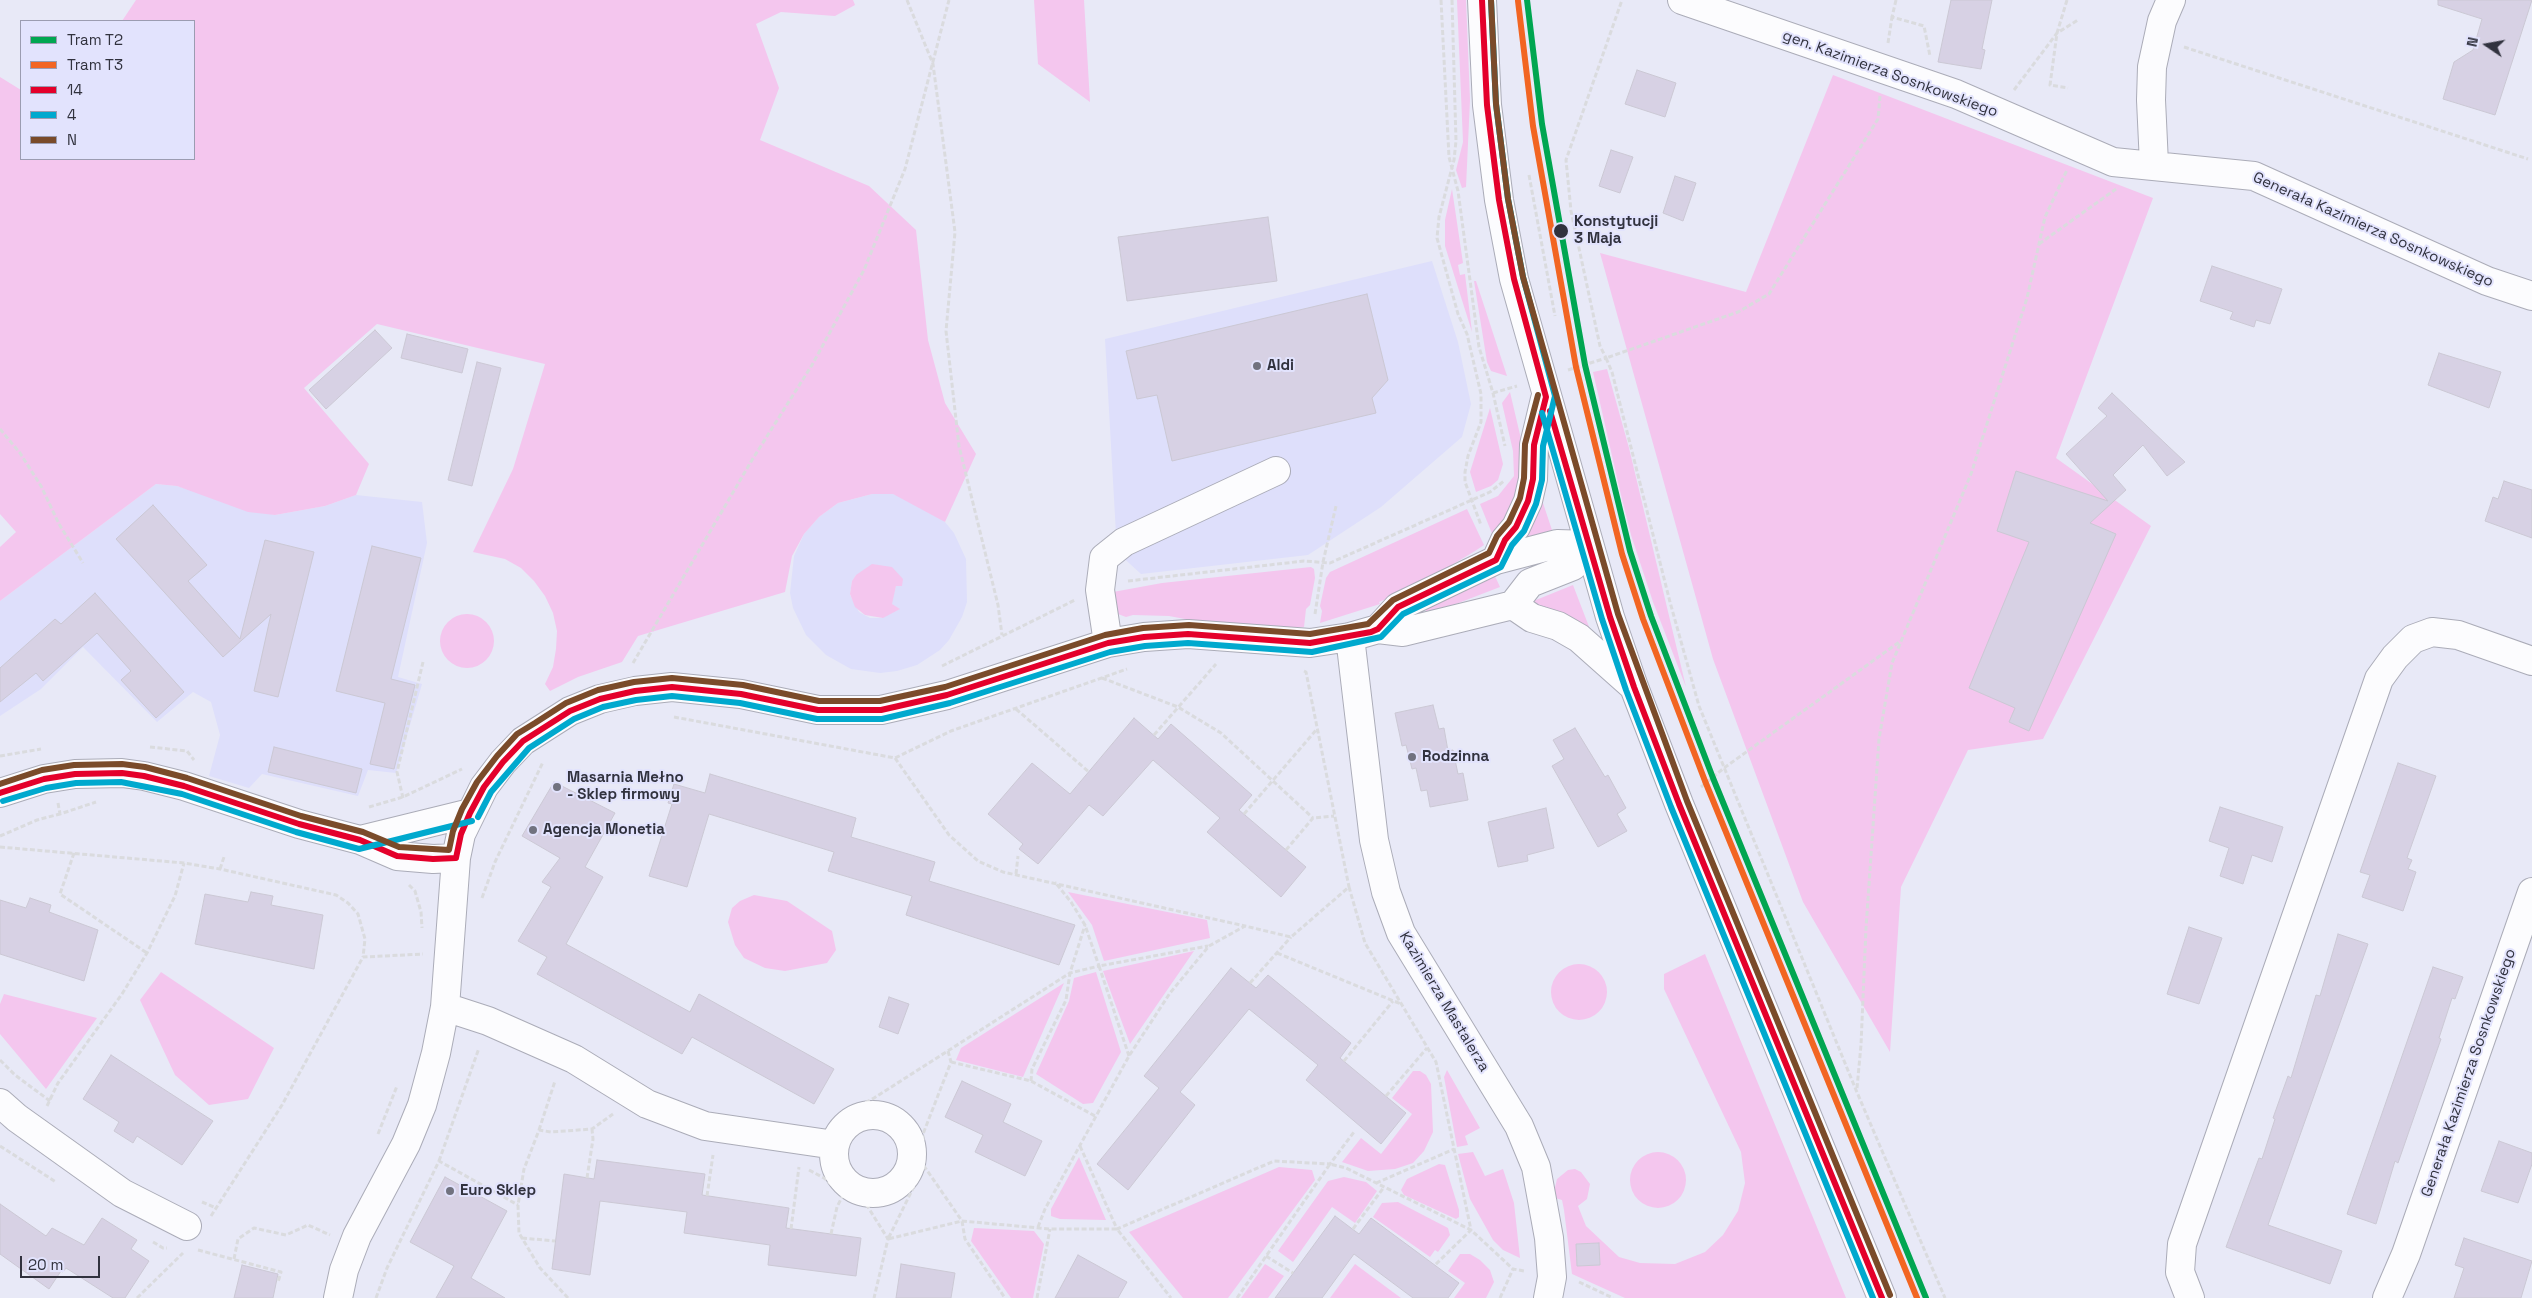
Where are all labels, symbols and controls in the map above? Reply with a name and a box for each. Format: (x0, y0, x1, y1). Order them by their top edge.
legend (20, 20, 195, 160)
north arrow (2462, 20, 2512, 70)
street label: gen. Kazimierza Sosnkowskiego (1780, 27, 2000, 121)
text: Tram T2 (67, 30, 123, 49)
text: N (2463, 35, 2482, 48)
text: Tram T3 (67, 55, 123, 74)
text: 14 (67, 80, 83, 99)
text: 4 (67, 105, 76, 124)
text: N (67, 130, 77, 149)
street label: Generała Kazimierza Sosnkowskiego (2250, 169, 2496, 291)
place label: Konstytucji 3 Maja (1574, 213, 1658, 248)
marker: Konstytucji 3 Maja (1552, 222, 1570, 240)
place label: Aldi (1267, 357, 1294, 375)
marker: Aldi (1251, 360, 1263, 372)
place label: Rodzinna (1422, 748, 1489, 766)
marker: Rodzinna (1406, 751, 1418, 763)
place label: Masarnia Mełno - Sklep firmowy (567, 769, 684, 804)
marker: Masarnia Mełno - Sklep firmowy (551, 781, 563, 793)
place label: Agencja Monetia (543, 821, 665, 839)
marker: Agencja Monetia (527, 824, 539, 836)
street label: Kazimierza Mastalerza (1395, 929, 1493, 1075)
street label: Generała Kazimierza Sosnkowskiego (2418, 947, 2520, 1199)
place label: Euro Sklep (460, 1182, 536, 1200)
marker: Euro Sklep (444, 1185, 456, 1197)
scale bar (22, 1246, 102, 1278)
text: 20 m (28, 1255, 63, 1274)

